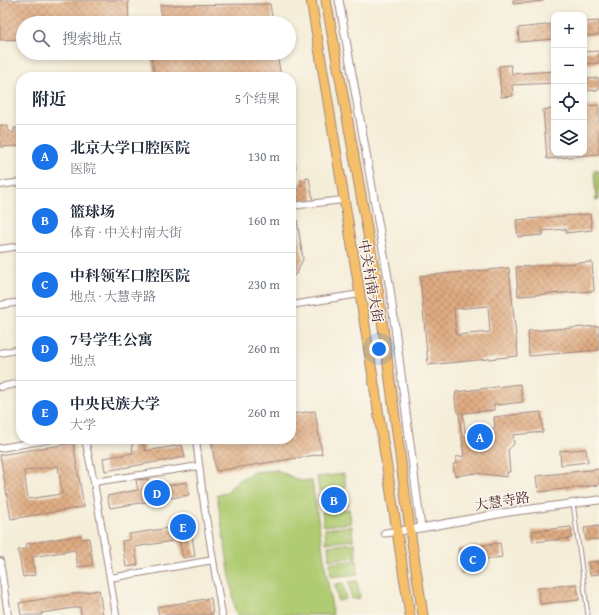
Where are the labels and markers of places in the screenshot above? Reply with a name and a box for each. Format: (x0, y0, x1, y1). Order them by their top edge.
pin: A (467, 422, 493, 452)
pin: D (144, 478, 170, 508)
pin: B (321, 485, 347, 515)
pin: E (170, 512, 196, 542)
pin: C (460, 544, 486, 574)

